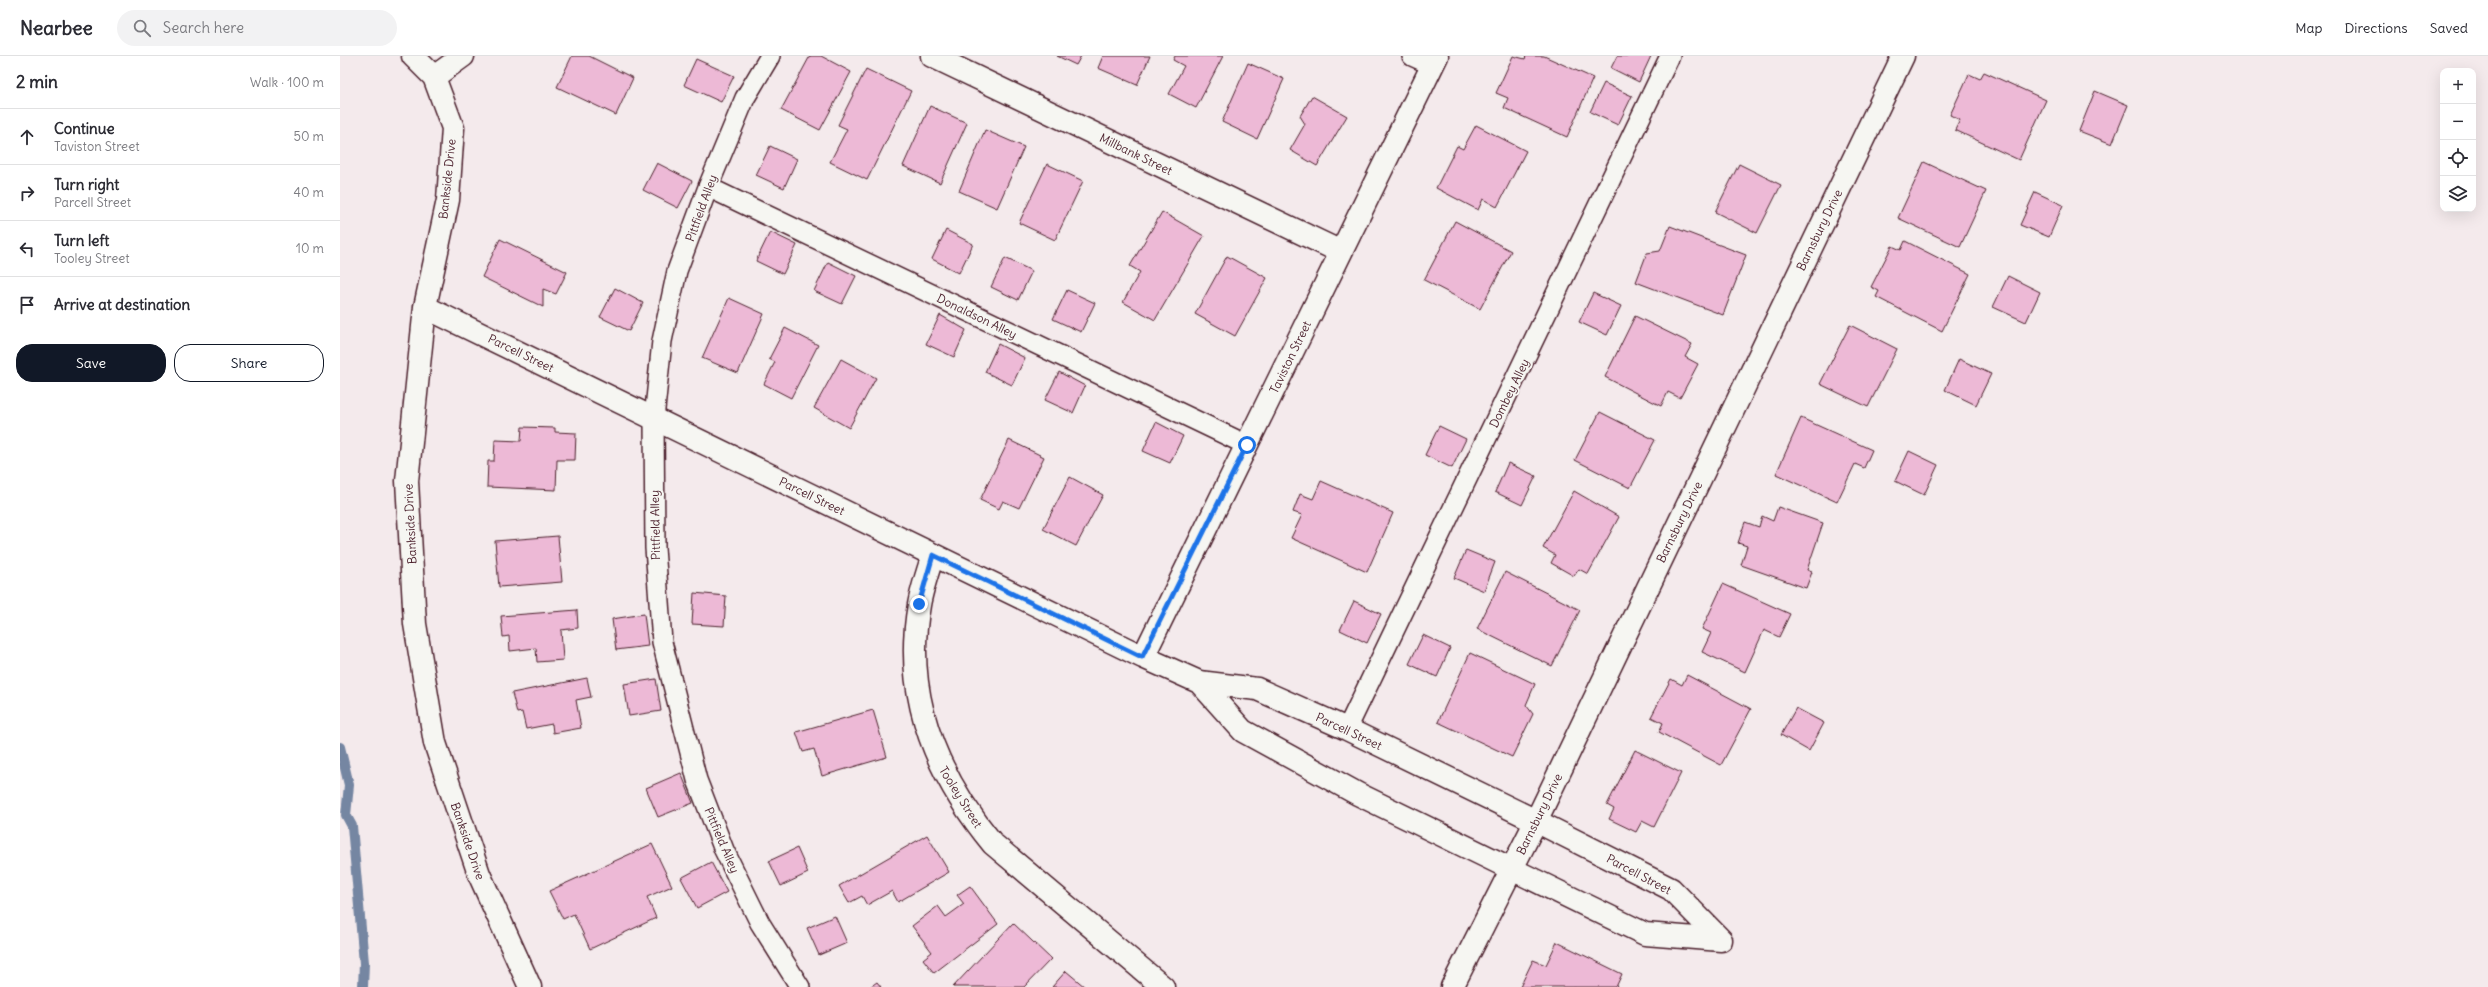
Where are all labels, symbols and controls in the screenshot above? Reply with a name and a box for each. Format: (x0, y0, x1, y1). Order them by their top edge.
search box (117, 10, 397, 46)
text: Nearbee (20, 16, 93, 40)
icon: search (131, 17, 153, 39)
text: Search here (163, 18, 244, 37)
text: Map (2295, 19, 2322, 37)
text: Directions (2344, 19, 2408, 37)
text: Saved (2430, 19, 2468, 37)
map controls (2440, 68, 2476, 212)
button: + (2440, 68, 2476, 104)
text: 2 min (16, 71, 58, 93)
text: Walk · 100 m (250, 74, 324, 91)
button: − (2440, 104, 2476, 140)
text: Continue (54, 119, 115, 138)
icon: ahead (16, 126, 38, 148)
text: 50 m (293, 128, 324, 145)
street label: Millbank Street (1097, 130, 1175, 178)
text: Taviston Street (54, 138, 140, 155)
street label: Bankside Drive (435, 138, 459, 220)
button: locate (2440, 140, 2476, 176)
street label: Pittfield Alley (682, 173, 720, 243)
text: Turn right (54, 175, 119, 194)
button: layers (2440, 176, 2476, 212)
icon: right (16, 182, 38, 204)
text: 40 m (293, 184, 324, 201)
street label: Barnsbury Drive (1793, 187, 1845, 273)
text: Parcell Street (54, 194, 131, 211)
text: Turn left (54, 231, 109, 250)
icon: left (16, 238, 38, 260)
text: 10 m (296, 240, 324, 257)
text: Tooley Street (54, 250, 130, 267)
street label: Donaldson Alley (935, 290, 1019, 342)
icon: arrive (16, 294, 38, 316)
text: Arrive at destination (54, 295, 190, 314)
street label: Taviston Street (1266, 318, 1314, 396)
street label: Parcell Street (486, 331, 556, 375)
button: Save (16, 344, 166, 382)
button: Share (174, 344, 324, 382)
street label: Dombey Alley (1486, 356, 1532, 430)
route start (1238, 436, 1256, 454)
street label: Parcell Street (777, 474, 847, 518)
street label: Barnsbury Drive (1653, 479, 1705, 565)
street label: Bankside Drive (400, 483, 420, 565)
street label: Pittfield Alley (647, 490, 663, 560)
route end (910, 595, 928, 613)
street label: Parcell Street (1314, 709, 1384, 753)
street label: Tooley Street (936, 763, 986, 831)
street label: Barnsbury Drive (1513, 771, 1565, 857)
street label: Bankside Drive (448, 800, 488, 882)
street label: Pittfield Alley (701, 805, 743, 875)
street label: Parcell Street (1604, 851, 1674, 897)

